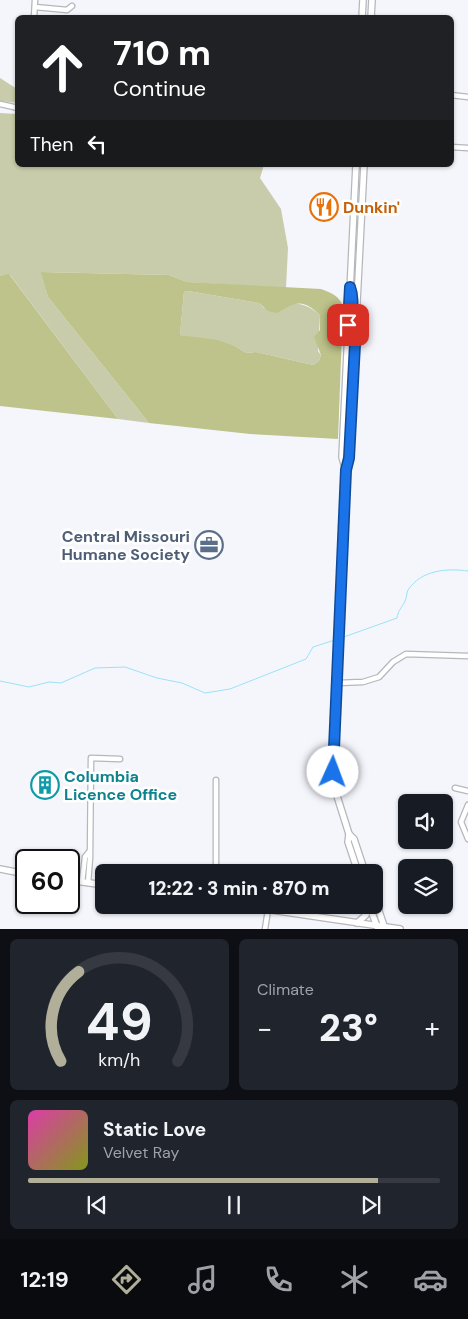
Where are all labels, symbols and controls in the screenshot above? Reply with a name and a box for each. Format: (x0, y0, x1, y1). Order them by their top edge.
text: 710 m (113, 30, 211, 76)
icon: ahead (30, 35, 95, 100)
text: Continue (113, 74, 206, 103)
icon: left (83, 130, 111, 158)
text: Then (30, 132, 73, 157)
restaurant icon: Dunkin' (309, 192, 339, 222)
place label: Dunkin' (343, 197, 400, 218)
pin (327, 304, 369, 346)
icon: arrive (334, 311, 362, 339)
place label: Central Missouri Humane Society (61, 526, 190, 565)
office icon: Central Missouri Humane Society (194, 530, 224, 560)
position arrow (306, 745, 358, 797)
place label: Columbia Licence Office (64, 766, 177, 805)
building icon: Columbia Licence Office (30, 770, 60, 800)
map controls (398, 794, 453, 914)
button: sound (398, 794, 453, 849)
speed limit sign: 60 (15, 849, 80, 914)
button: layers (398, 859, 453, 914)
text: 12:22 · 3 min · 870 m (148, 876, 330, 901)
text: Climate (257, 979, 314, 1000)
text: 49 (86, 988, 153, 1056)
text: 23° (319, 1003, 378, 1053)
text: − (257, 1010, 272, 1047)
text: + (425, 1010, 440, 1047)
text: km/h (98, 1048, 141, 1072)
text: Static Love (103, 1117, 206, 1142)
text: Velvet Ray (103, 1142, 179, 1163)
icon: previous (83, 1191, 111, 1219)
icon: pause (220, 1191, 248, 1219)
icon: next (357, 1191, 385, 1219)
icon: directions (109, 1262, 144, 1297)
icon: music (185, 1262, 220, 1297)
icon: phone (261, 1262, 296, 1297)
icon: climate (337, 1262, 372, 1297)
icon: car (413, 1262, 448, 1297)
text: 12:19 (20, 1265, 69, 1294)

